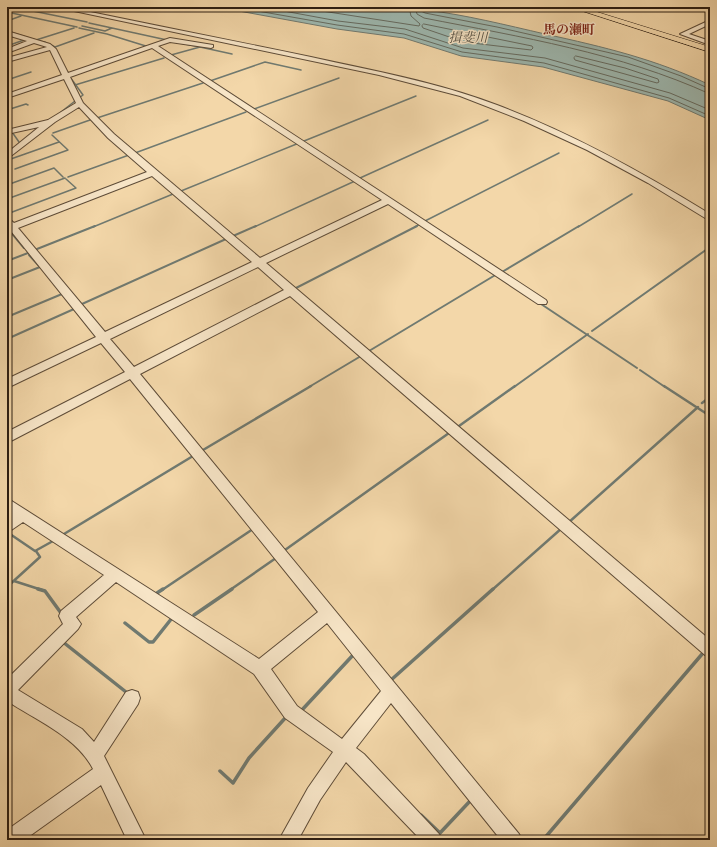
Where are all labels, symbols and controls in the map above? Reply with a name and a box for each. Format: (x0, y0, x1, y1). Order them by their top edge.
district label: 馬の瀬町 (543, 21, 595, 38)
water label: 揖斐川 (448, 29, 489, 46)

